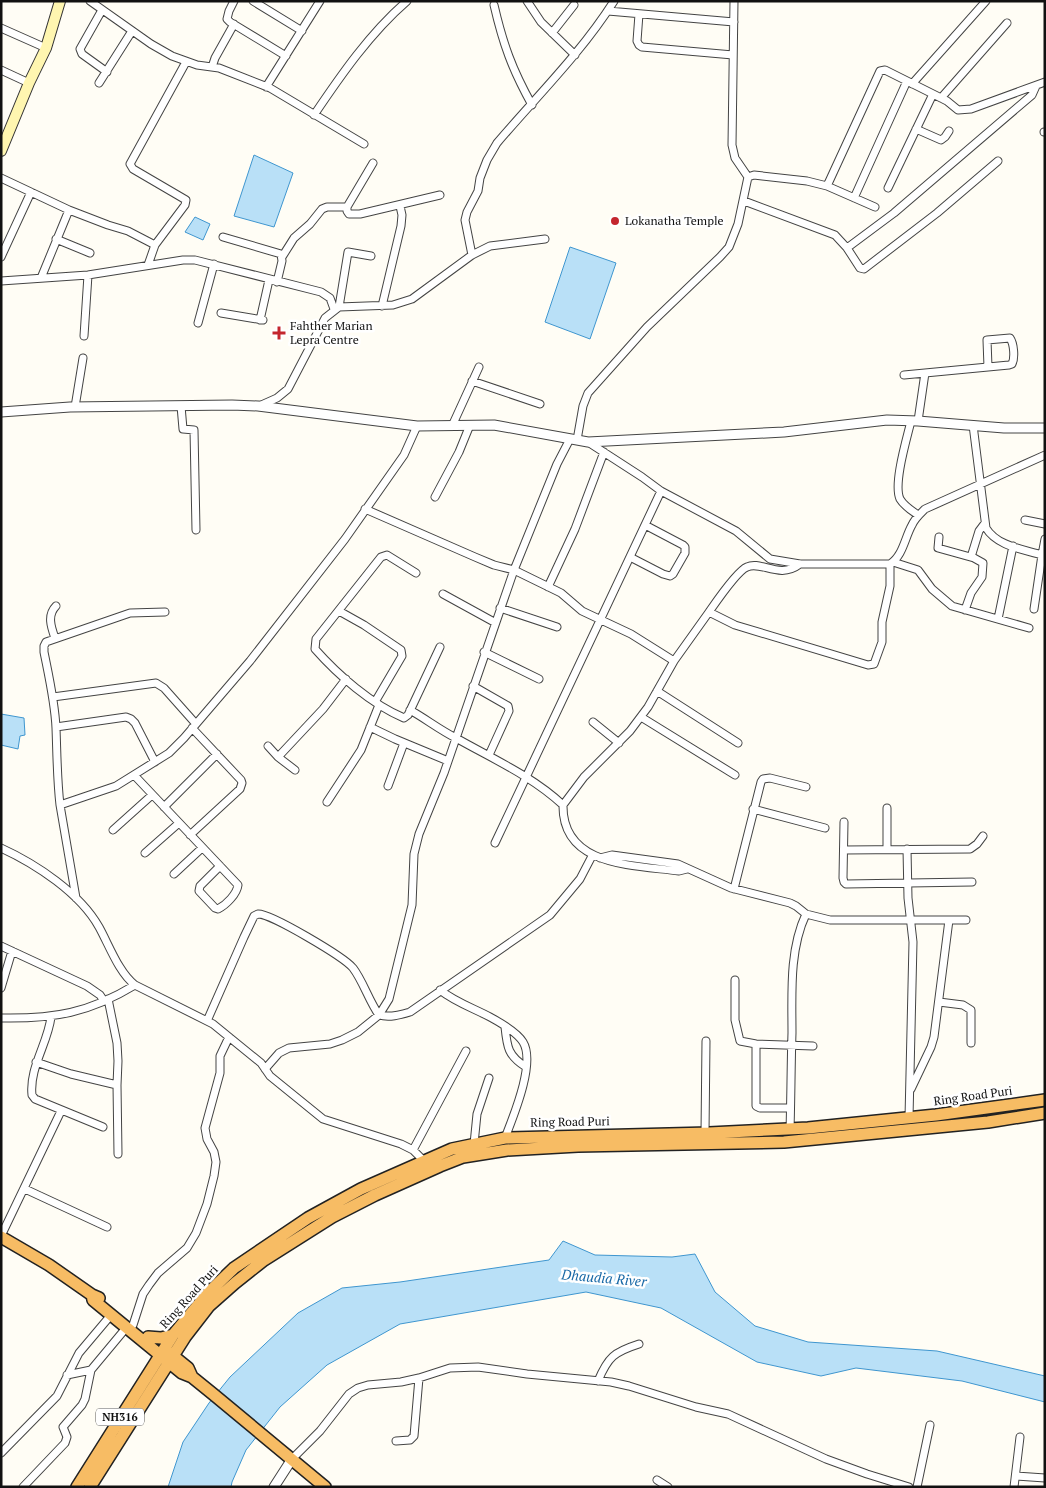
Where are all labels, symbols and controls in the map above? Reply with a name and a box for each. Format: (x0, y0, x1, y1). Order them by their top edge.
place label: Lokanatha Temple (625, 213, 724, 228)
marker: Lokanatha Temple (609, 215, 621, 227)
place label: Fahther Marian Lepra Centre (290, 318, 373, 347)
marker: Fahther Marian Lepra Centre (272, 326, 286, 340)
street label: Ring Road Puri (932, 1082, 1014, 1108)
street label: Ring Road Puri (530, 1113, 610, 1130)
street label: Ring Road Puri (156, 1262, 221, 1331)
water label: Dhaudia River (560, 1264, 648, 1291)
road number: NH316 (96, 1408, 144, 1425)

